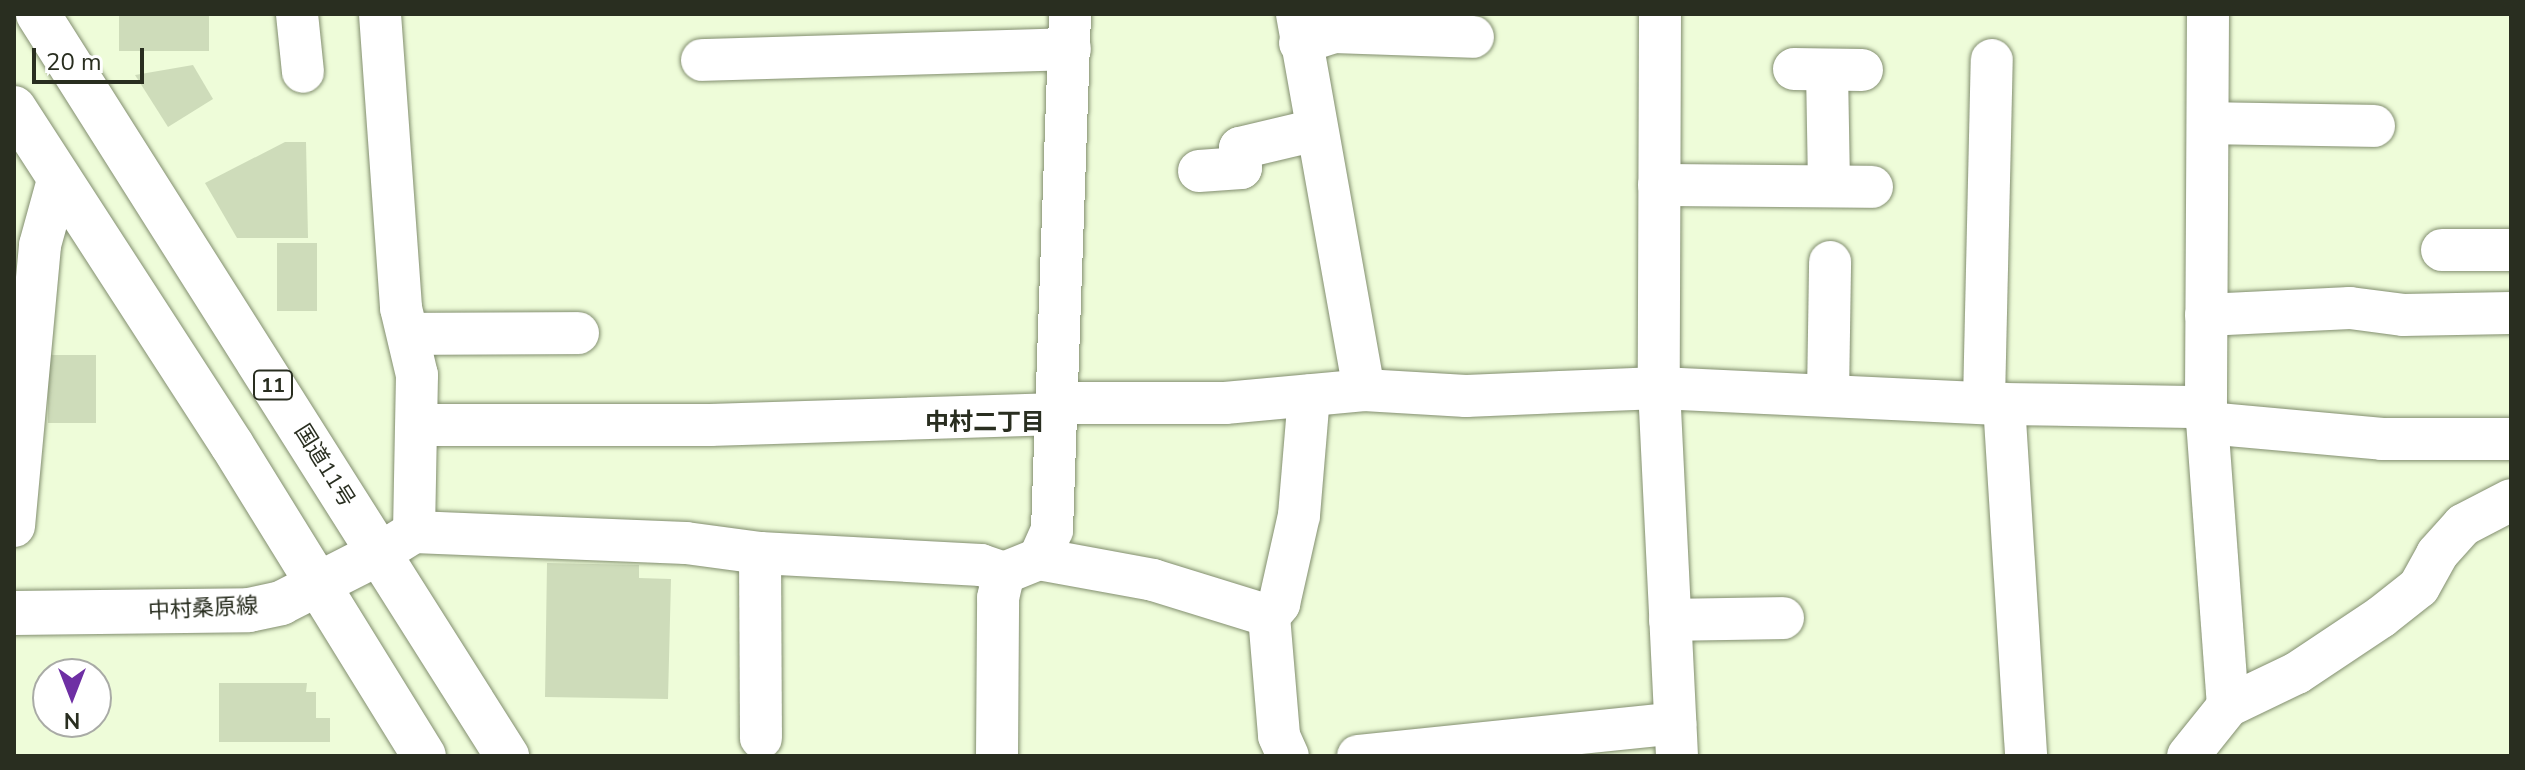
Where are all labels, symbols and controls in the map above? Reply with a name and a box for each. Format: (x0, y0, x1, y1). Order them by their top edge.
scale bar (36, 32, 148, 82)
text: 20 m (46, 46, 102, 78)
road number: 11 (253, 369, 293, 401)
district label: 中村二丁目 (925, 409, 1045, 437)
street label: 国道11号 (288, 420, 360, 512)
street label: 中村桑原線 (147, 593, 259, 625)
north arrow (32, 658, 112, 738)
text: N (64, 705, 80, 735)

